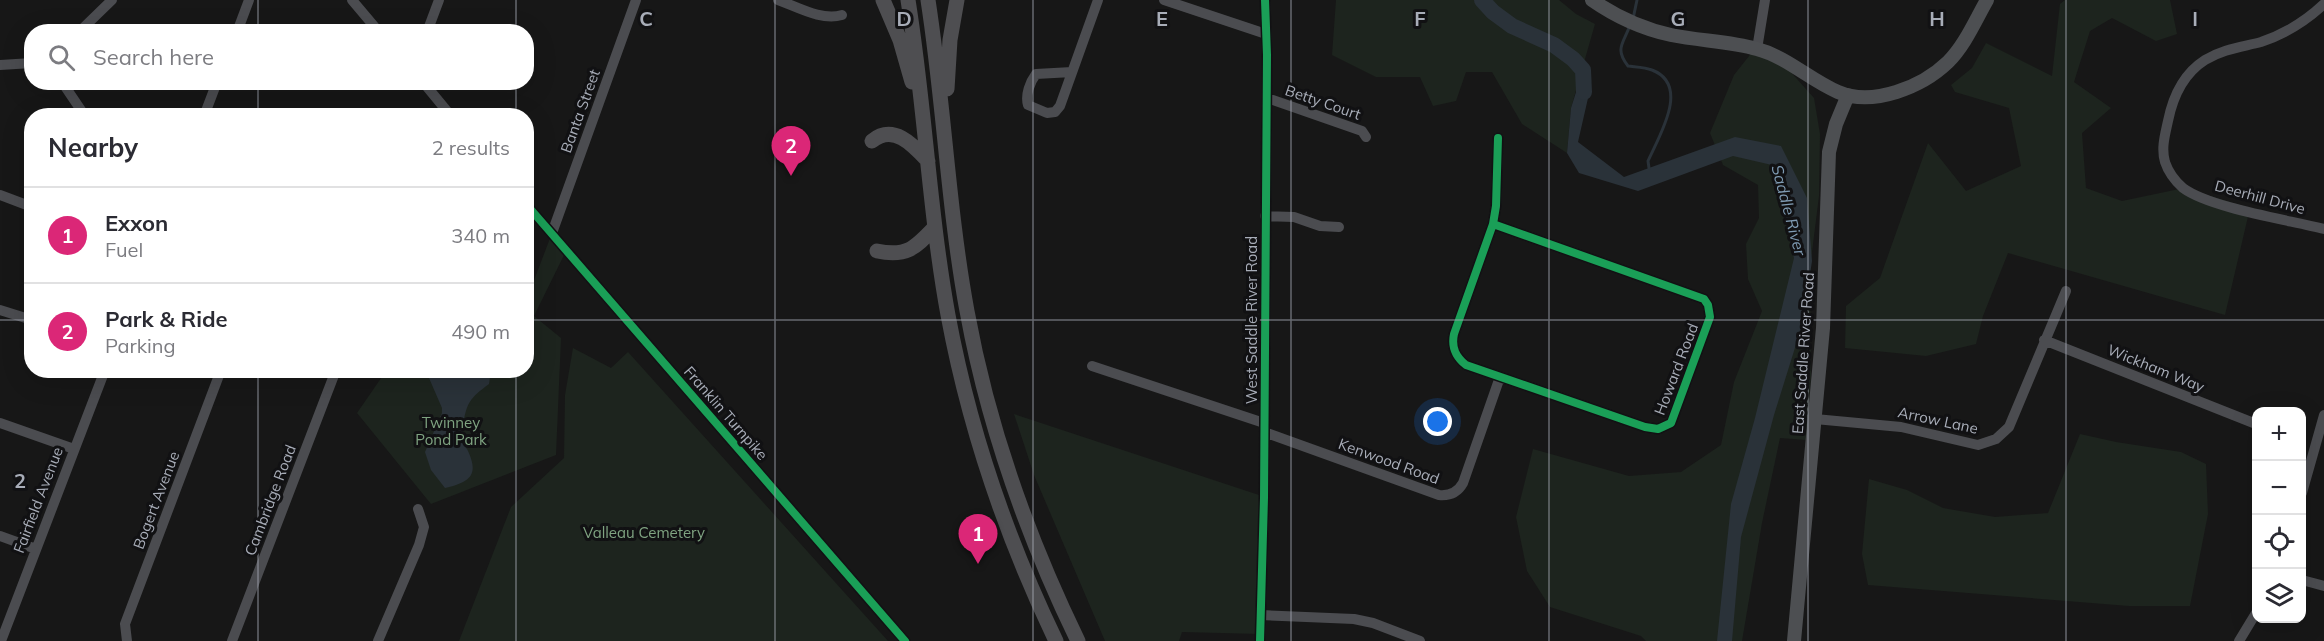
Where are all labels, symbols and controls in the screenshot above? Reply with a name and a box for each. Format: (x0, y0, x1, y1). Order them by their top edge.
text: C (639, 6, 653, 31)
text: D (896, 6, 912, 31)
text: E (1156, 6, 1168, 31)
text: F (1414, 6, 1426, 31)
text: G (1671, 6, 1685, 31)
text: H (1929, 6, 1945, 31)
text: I (2192, 6, 2198, 31)
search box (24, 24, 534, 90)
icon: search (45, 41, 78, 74)
text: Search here (93, 43, 214, 71)
street label: Banta Street (556, 67, 604, 155)
street label: Betty Court (1283, 80, 1363, 124)
pin: 2 (772, 126, 810, 176)
text: Nearby (48, 131, 138, 164)
text: 2 results (432, 135, 510, 160)
water label: Saddle River (1767, 162, 1811, 259)
street label: Deerhill Drive (2213, 176, 2307, 218)
text: Exxon (105, 209, 168, 237)
text: 1 (62, 223, 74, 248)
text: 340 m (451, 223, 510, 248)
street label: West Saddle River Road (1242, 236, 1261, 404)
text: Fuel (105, 237, 143, 262)
street label: East Saddle River Road (1788, 271, 1818, 435)
text: Park & Ride (105, 305, 228, 333)
text: 2 (62, 319, 74, 344)
text: 490 m (451, 319, 510, 344)
street label: Howard Road (1650, 320, 1702, 418)
text: Parking (105, 333, 176, 358)
street label: Wickham Way (2105, 340, 2207, 396)
street label: Franklin Turnpike (680, 362, 772, 464)
street label: Arrow Lane (1896, 402, 1980, 438)
your location (1423, 407, 1452, 436)
map controls (2252, 407, 2306, 623)
button: + (2252, 407, 2306, 461)
park label: Twinney Pond Park (415, 413, 487, 449)
street label: Kenwood Road (1336, 434, 1442, 488)
street label: Cambridge Road (240, 442, 300, 558)
street label: Fairfield Avenue (9, 444, 67, 556)
street label: Bogert Avenue (129, 448, 183, 552)
button: − (2252, 461, 2306, 515)
text: 2 (14, 468, 26, 493)
pin: 1 (958, 514, 998, 564)
button: locate (2252, 515, 2306, 569)
park label: Valleau Cemetery (583, 523, 705, 542)
button: layers (2252, 569, 2306, 623)

